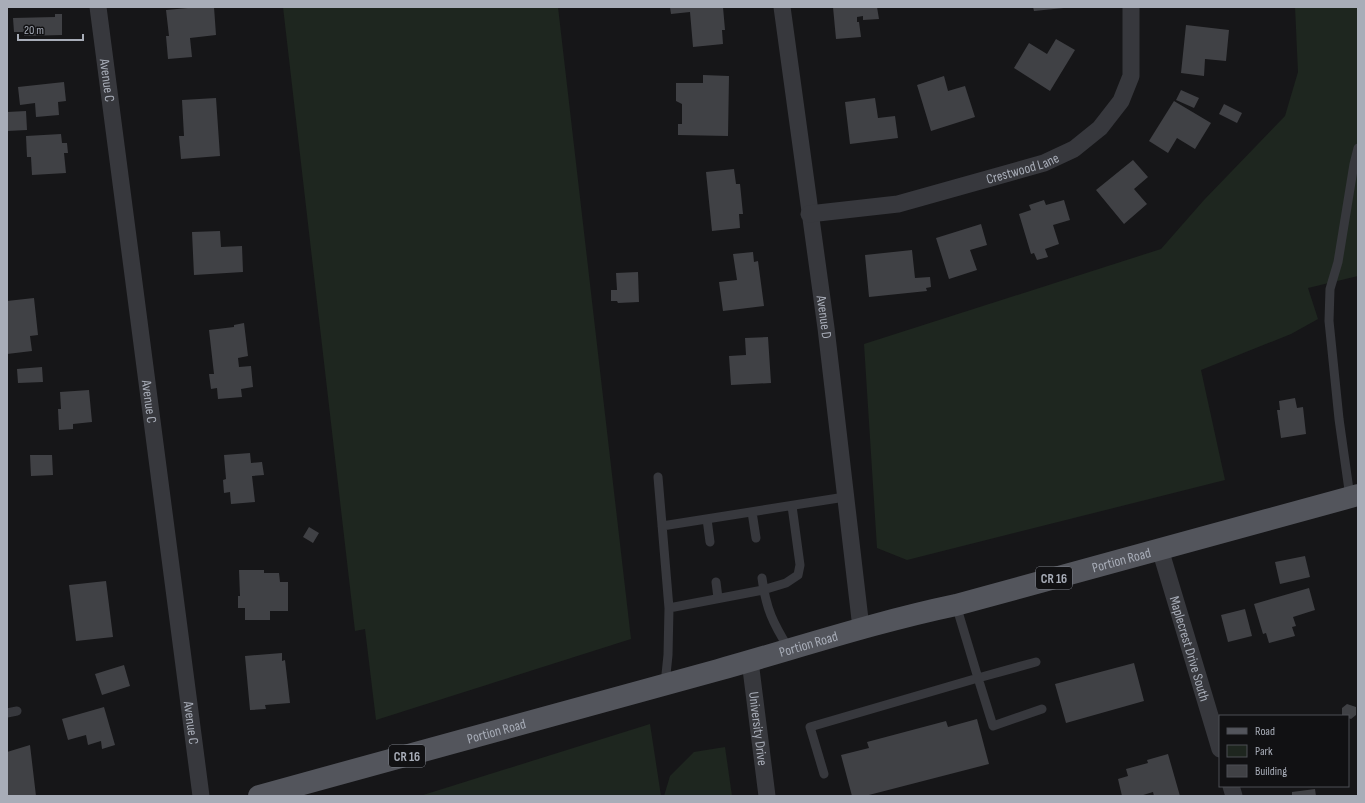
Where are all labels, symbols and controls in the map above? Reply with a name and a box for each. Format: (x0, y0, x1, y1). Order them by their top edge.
scale bar (18, 16, 83, 42)
text: 20 m (24, 23, 44, 38)
street label: Avenue C (96, 57, 118, 103)
street label: Crestwood Lane (984, 149, 1062, 188)
street label: Avenue D (813, 294, 835, 340)
street label: Avenue C (138, 378, 160, 424)
street label: Portion Road (1090, 544, 1153, 576)
road number: CR 16 (1036, 567, 1072, 589)
street label: Maplecrest Drive South (1166, 594, 1213, 703)
street label: Portion Road (777, 628, 840, 661)
street label: University Drive (745, 691, 771, 766)
street label: Avenue C (180, 699, 202, 746)
street label: Portion Road (465, 715, 528, 748)
legend (1219, 715, 1349, 787)
text: Road (1255, 724, 1275, 739)
text: Park (1255, 744, 1273, 759)
road number: CR 16 (389, 745, 425, 767)
text: Building (1255, 764, 1287, 779)

